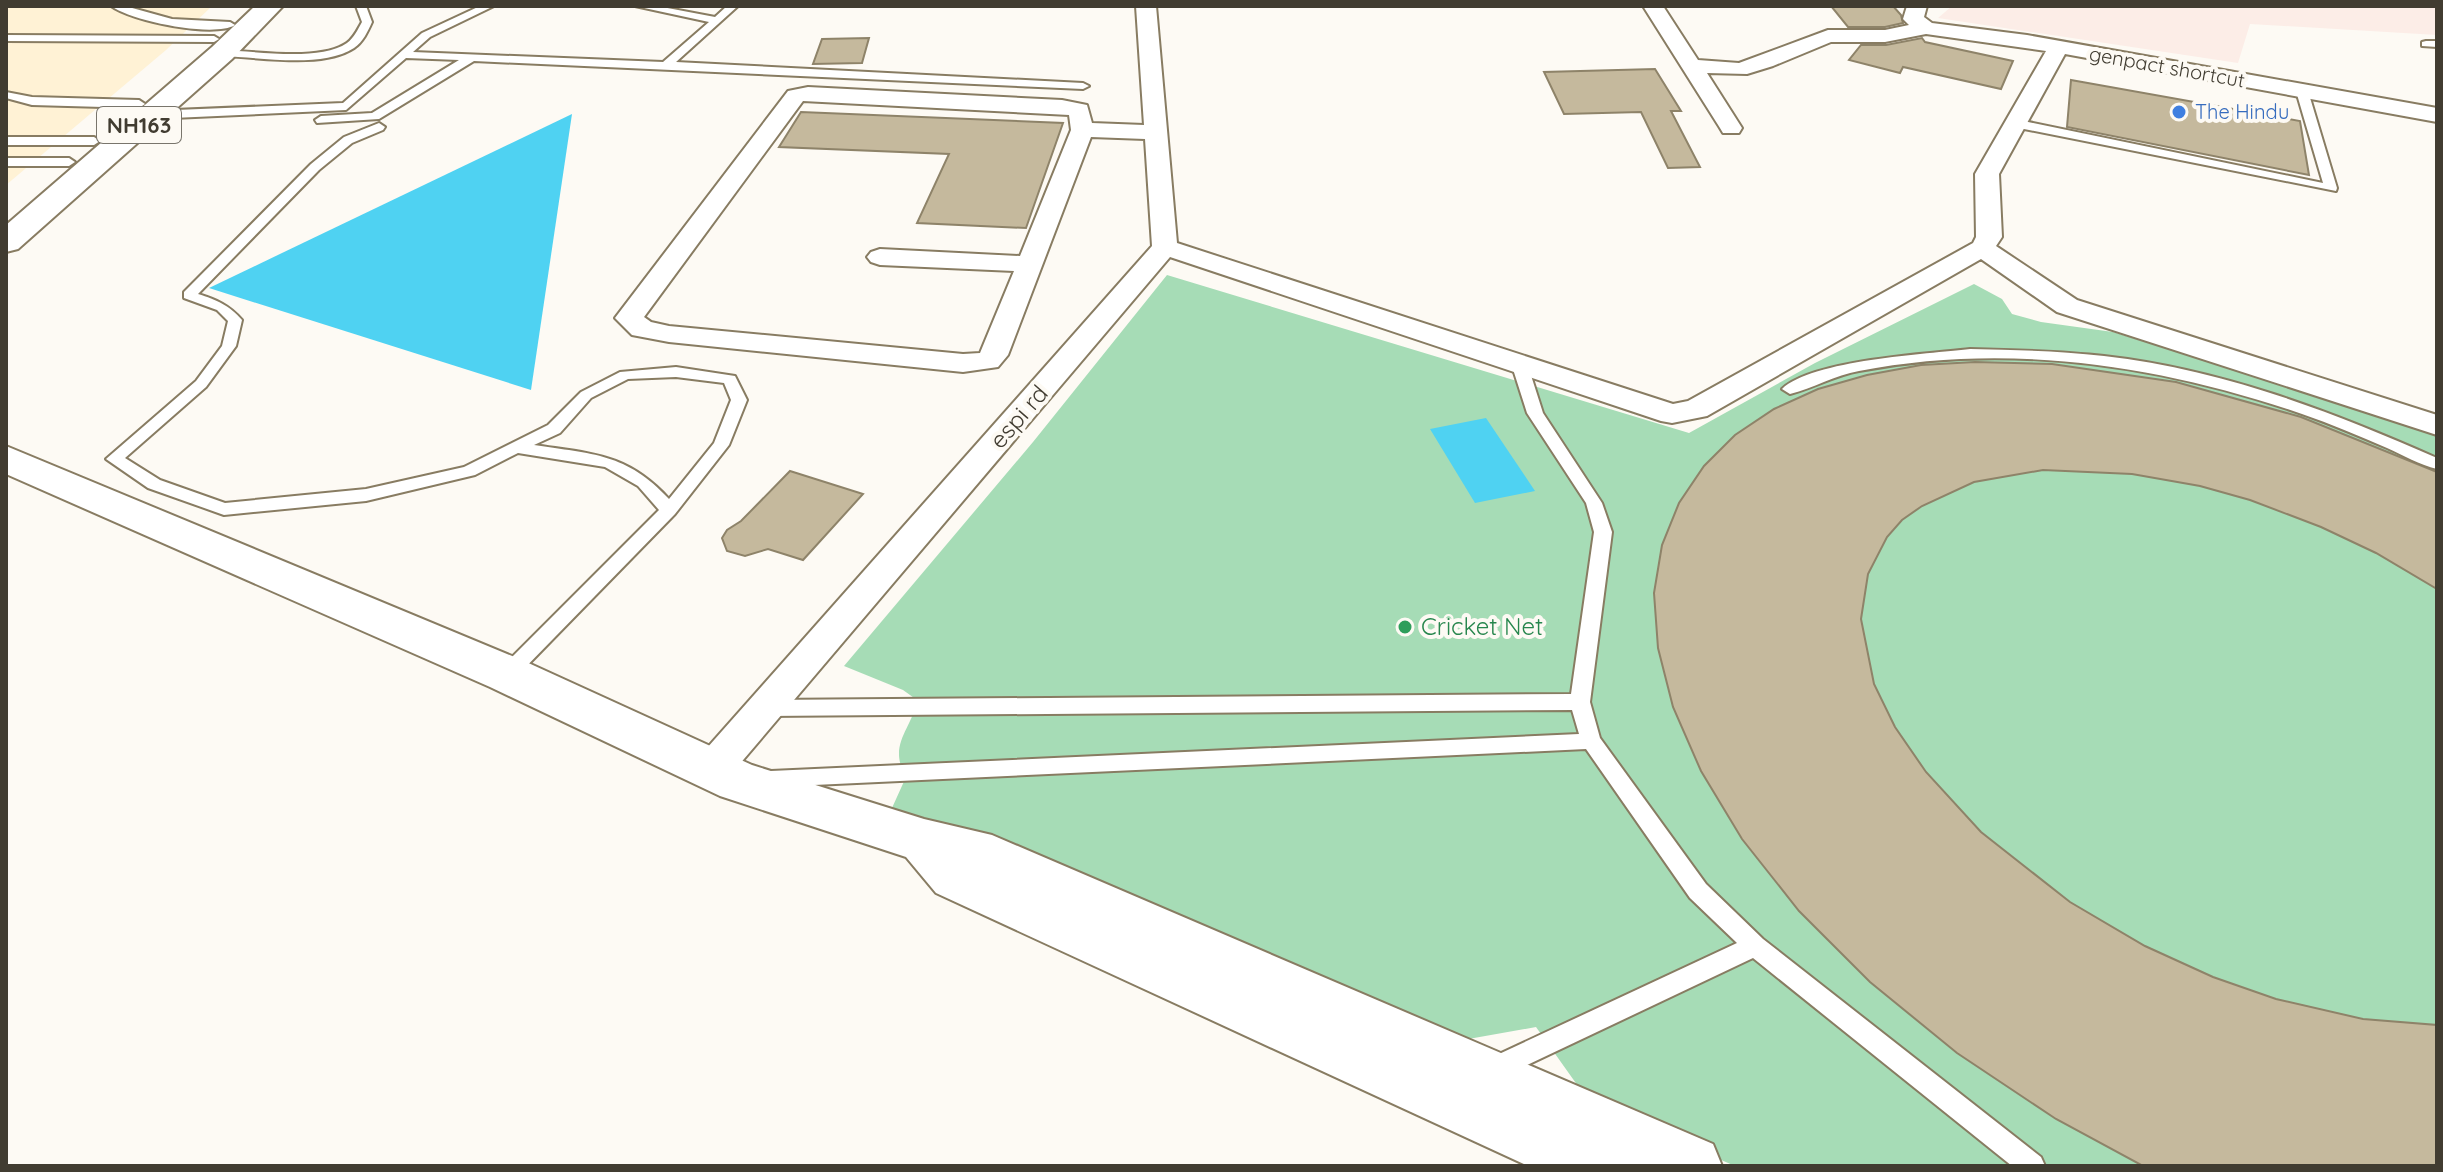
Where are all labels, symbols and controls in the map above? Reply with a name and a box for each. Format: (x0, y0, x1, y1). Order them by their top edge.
street label: genpact shortcut (2087, 41, 2247, 93)
place label: The Hindu (2195, 99, 2289, 124)
marker: The Hindu (2170, 103, 2188, 121)
road number: NH163 (97, 107, 181, 143)
street label: espi rd (983, 378, 1054, 454)
place label: Cricket Net (1421, 611, 1543, 641)
marker: Cricket Net (1396, 618, 1414, 636)

